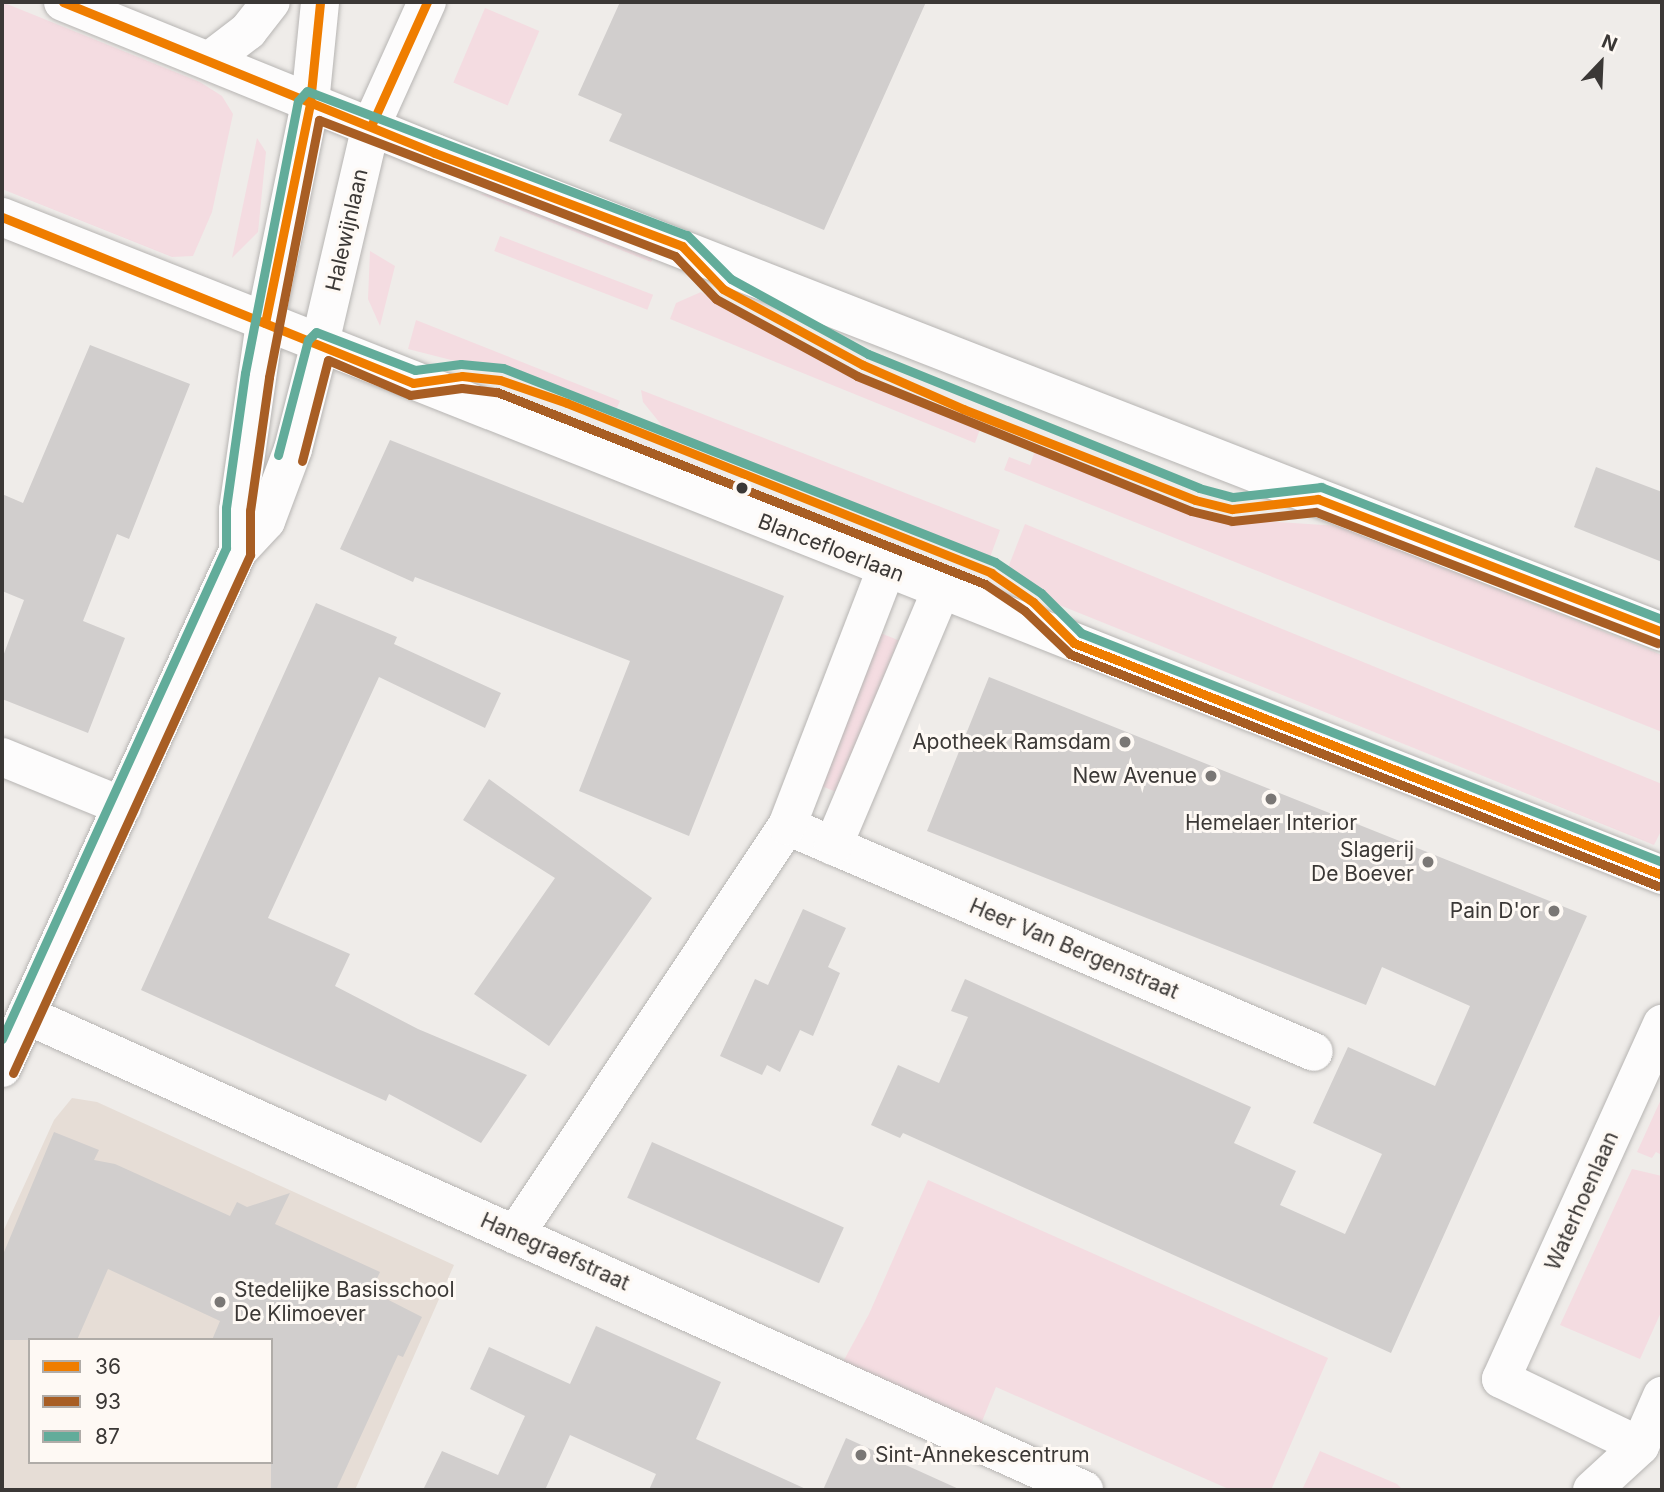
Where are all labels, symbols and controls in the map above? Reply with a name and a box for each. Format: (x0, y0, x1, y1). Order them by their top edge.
north arrow (1566, 28, 1636, 98)
text: N (1598, 30, 1621, 57)
street label: Halewijnlaan (321, 166, 373, 294)
unlabelled marker (735, 481, 749, 495)
street label: Blancefloerlaan (754, 509, 908, 587)
place label: Apotheek Ramsdam (912, 729, 1111, 755)
marker: Apotheek Ramsdam (1117, 734, 1133, 750)
place label: New Avenue (1072, 763, 1197, 789)
marker: New Avenue (1203, 768, 1219, 784)
marker: Hemelaer Interior (1263, 791, 1279, 807)
place label: Hemelaer Interior (1185, 810, 1357, 836)
place label: Slagerij De Boever (1311, 837, 1414, 887)
marker: Slagerij De Boever (1420, 854, 1436, 870)
street label: Heer Van Bergenstraat (966, 893, 1182, 1005)
place label: Pain D'or (1450, 898, 1540, 924)
marker: Pain D'or (1546, 903, 1562, 919)
street label: Waterhoenlaan (1540, 1128, 1624, 1274)
street label: Hanegraefstraat (477, 1208, 633, 1296)
place label: Stedelijke Basisschool De Klimoever (234, 1277, 454, 1327)
marker: Stedelijke Basisschool De Klimoever (212, 1294, 228, 1310)
legend (28, 1338, 273, 1464)
text: 36 (95, 1354, 121, 1379)
text: 93 (95, 1389, 121, 1414)
text: 87 (95, 1424, 120, 1449)
place label: Sint-Annekescentrum (875, 1442, 1090, 1468)
marker: Sint-Annekescentrum (853, 1447, 869, 1463)

